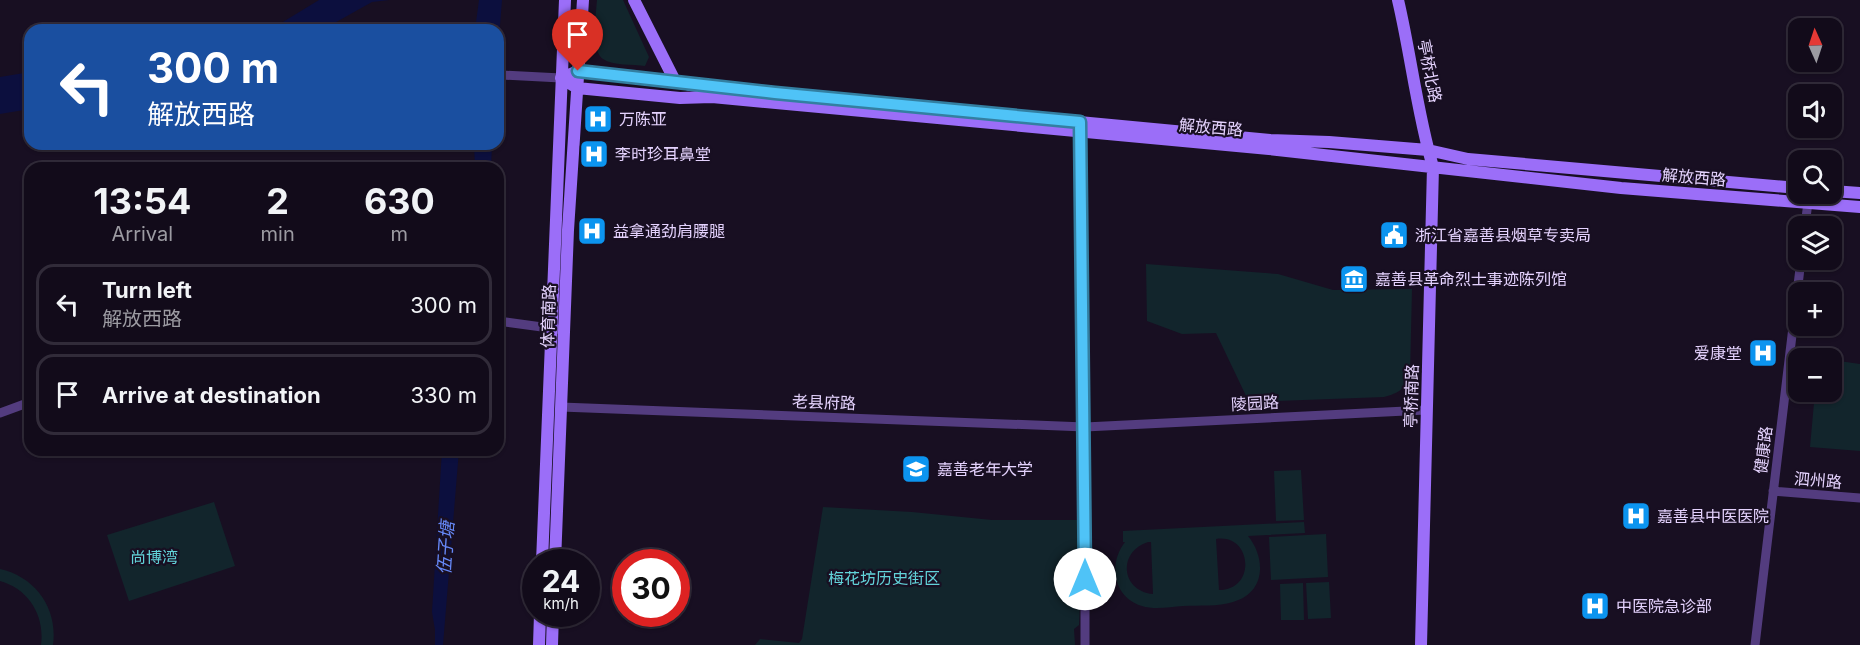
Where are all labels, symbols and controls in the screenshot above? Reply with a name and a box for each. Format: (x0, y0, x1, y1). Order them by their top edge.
pin (552, 9, 603, 71)
icon: arrive (561, 18, 594, 51)
north arrow (1788, 18, 1842, 72)
map controls (1788, 18, 1842, 402)
street label: 亭桥北路 (1414, 38, 1446, 104)
text: 300 m (147, 42, 279, 93)
icon: left (48, 48, 126, 126)
button: sound (1788, 84, 1842, 138)
text: 解放西路 (147, 98, 255, 131)
hospital icon: 万陈亚 (582, 103, 614, 135)
place label: 万陈亚 (619, 109, 667, 129)
street label: 解放西路 (1178, 114, 1244, 140)
hospital icon: 李时珍耳鼻堂 (578, 138, 610, 170)
place label: 李时珍耳鼻堂 (615, 144, 711, 164)
button: search (1788, 150, 1842, 204)
street label: 解放西路 (1661, 164, 1727, 190)
text: 13:54 (93, 179, 191, 223)
text: 2 (266, 179, 289, 223)
text: 630 (364, 179, 435, 223)
hospital icon: 益拿通劲肩腰腿 (576, 215, 608, 247)
button: layers (1788, 216, 1842, 270)
public building icon: 浙江省嘉善县烟草专卖局 (1378, 219, 1410, 251)
place label: 益拿通劲肩腰腿 (613, 221, 725, 241)
text: Arrival (111, 222, 173, 246)
text: min (261, 222, 295, 246)
text: m (391, 222, 408, 246)
place label: 浙江省嘉善县烟草专卖局 (1415, 225, 1591, 245)
museum icon: 嘉善县革命烈士事迹陈列馆 (1338, 263, 1370, 295)
place label: 嘉善县革命烈士事迹陈列馆 (1375, 269, 1567, 289)
text: Turn left (102, 277, 192, 303)
button: + (1788, 282, 1842, 336)
street label: 体育南路 (537, 284, 559, 348)
icon: left (51, 288, 84, 321)
text: 300 m (410, 292, 477, 318)
text: 解放西路 (102, 307, 182, 331)
hospital icon: 爱康堂 (1747, 337, 1779, 369)
place label: 爱康堂 (1694, 343, 1742, 363)
button: − (1788, 348, 1842, 402)
street label: 亭桥南路 (1400, 364, 1422, 428)
icon: arrive (51, 378, 84, 411)
text: Arrive at destination (102, 382, 321, 408)
text: 330 m (410, 382, 477, 408)
street label: 老县府路 (792, 391, 856, 413)
street label: 陵园路 (1231, 392, 1279, 414)
street label: 健康路 (1750, 425, 1776, 475)
school or university icon: 嘉善老年大学 (900, 453, 932, 485)
place label: 嘉善老年大学 (937, 459, 1033, 479)
street label: 泗州路 (1793, 468, 1843, 492)
hospital icon: 嘉善县中医医院 (1620, 500, 1652, 532)
place label: 嘉善县中医医院 (1657, 506, 1769, 526)
water label: 伍子塘 (433, 517, 458, 576)
park label: 尚博湾 (130, 547, 178, 567)
position arrow (1053, 547, 1117, 611)
speed limit sign: 30 (612, 549, 690, 627)
text: 24 (542, 563, 580, 599)
park label: 梅花坊历史街区 (828, 568, 940, 588)
hospital icon: 中医院急诊部 (1579, 590, 1611, 622)
text: km/h (543, 594, 579, 613)
place label: 中医院急诊部 (1616, 596, 1712, 616)

